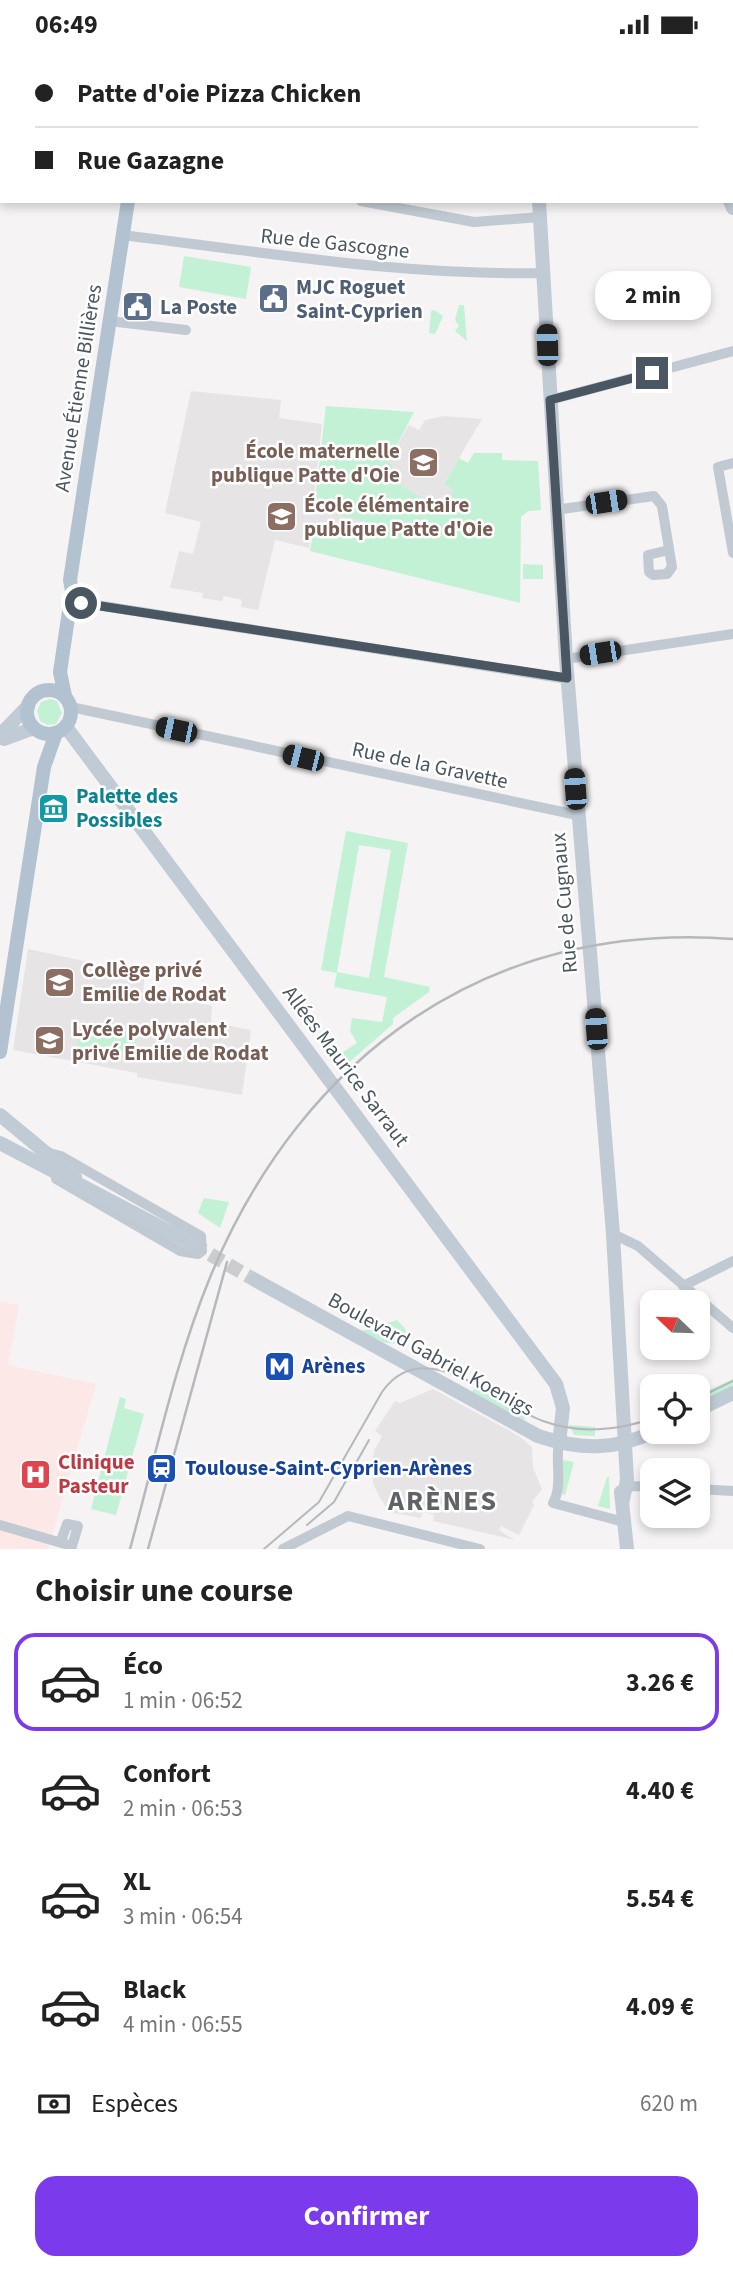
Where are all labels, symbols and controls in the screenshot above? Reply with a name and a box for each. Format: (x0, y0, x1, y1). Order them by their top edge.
text: 06:49 (35, 6, 98, 43)
text: Patte d'oie Pizza Chicken (77, 75, 361, 112)
text: Rue Gazagne (77, 142, 224, 179)
street label: Rue de Gascogne (259, 220, 411, 266)
callout: 2 min (594, 271, 710, 321)
place label: MJC Roguet Saint-Cyprien (296, 272, 423, 326)
text: 2 min (625, 279, 681, 312)
street label: Avenue Étienne Billières (47, 282, 109, 494)
public building icon: MJC Roguet Saint-Cyprien (256, 282, 290, 316)
public building icon: La Poste (120, 290, 154, 324)
place label: La Poste (160, 292, 237, 322)
car (536, 324, 559, 366)
route end (636, 357, 668, 389)
place label: École maternelle publique Patte d'Oie (211, 436, 400, 490)
school or university icon: École maternelle publique Patte d'Oie (406, 446, 440, 480)
car (584, 488, 629, 516)
place label: École élémentaire publique Patte d'Oie (304, 490, 493, 544)
school or university icon: École élémentaire publique Patte d'Oie (264, 500, 298, 534)
route start (65, 587, 97, 619)
car (578, 639, 623, 667)
car (154, 715, 199, 745)
street label: Rue de la Gravette (349, 734, 511, 796)
car (281, 743, 326, 773)
car (564, 767, 587, 811)
place label: Palette des Possibles (76, 781, 178, 835)
museum icon: Palette des Possibles (36, 791, 70, 825)
street label: Rue de Cugnaux (543, 831, 585, 975)
place label: Collège privé Emilie de Rodat (82, 955, 226, 1009)
school or university icon: Collège privé Emilie de Rodat (42, 965, 76, 999)
street label: Allées Maurice Sarraut (276, 979, 416, 1153)
car (585, 1007, 608, 1051)
place label: Lycée polyvalent privé Emilie de Rodat (72, 1014, 268, 1068)
school or university icon: Lycée polyvalent privé Emilie de Rodat (32, 1024, 66, 1058)
street label: Boulevard Gabriel Koenigs (323, 1285, 540, 1423)
north arrow (640, 1290, 710, 1360)
map controls (640, 1290, 710, 1528)
metro station icon: Arènes (262, 1349, 296, 1383)
place label: Arènes (301, 1351, 365, 1381)
button: locate (640, 1374, 710, 1444)
place label: Clinique Pasteur (58, 1447, 135, 1501)
station icon: Toulouse-Saint-Cyprien-Arènes (145, 1451, 179, 1485)
place label: Toulouse-Saint-Cyprien-Arènes (185, 1453, 472, 1483)
hospital icon: Clinique Pasteur (18, 1457, 52, 1491)
button: layers (640, 1458, 710, 1528)
district label: ARÈNES (387, 1481, 498, 1521)
text: Choisir une course (35, 1568, 293, 1614)
text: Éco (123, 1647, 163, 1684)
icon: car (39, 1651, 102, 1714)
text: 3.26 € (626, 1664, 694, 1701)
text: 1 min · 06:52 (123, 1684, 243, 1717)
text: Confort (123, 1755, 211, 1792)
icon: car (39, 1759, 102, 1822)
text: 4.40 € (626, 1772, 694, 1809)
text: 2 min · 06:53 (123, 1792, 243, 1825)
text: XL (123, 1863, 151, 1900)
icon: car (39, 1867, 102, 1930)
text: 5.54 € (626, 1880, 694, 1917)
text: 3 min · 06:54 (123, 1900, 243, 1933)
text: Black (123, 1971, 186, 2008)
icon: car (39, 1975, 102, 2038)
text: 4.09 € (626, 1988, 694, 2025)
text: 4 min · 06:55 (123, 2008, 243, 2041)
icon: cash (35, 2085, 73, 2123)
text: Espèces (91, 2085, 178, 2122)
text: 620 m (640, 2087, 698, 2120)
button: Confirmer (35, 2176, 698, 2256)

